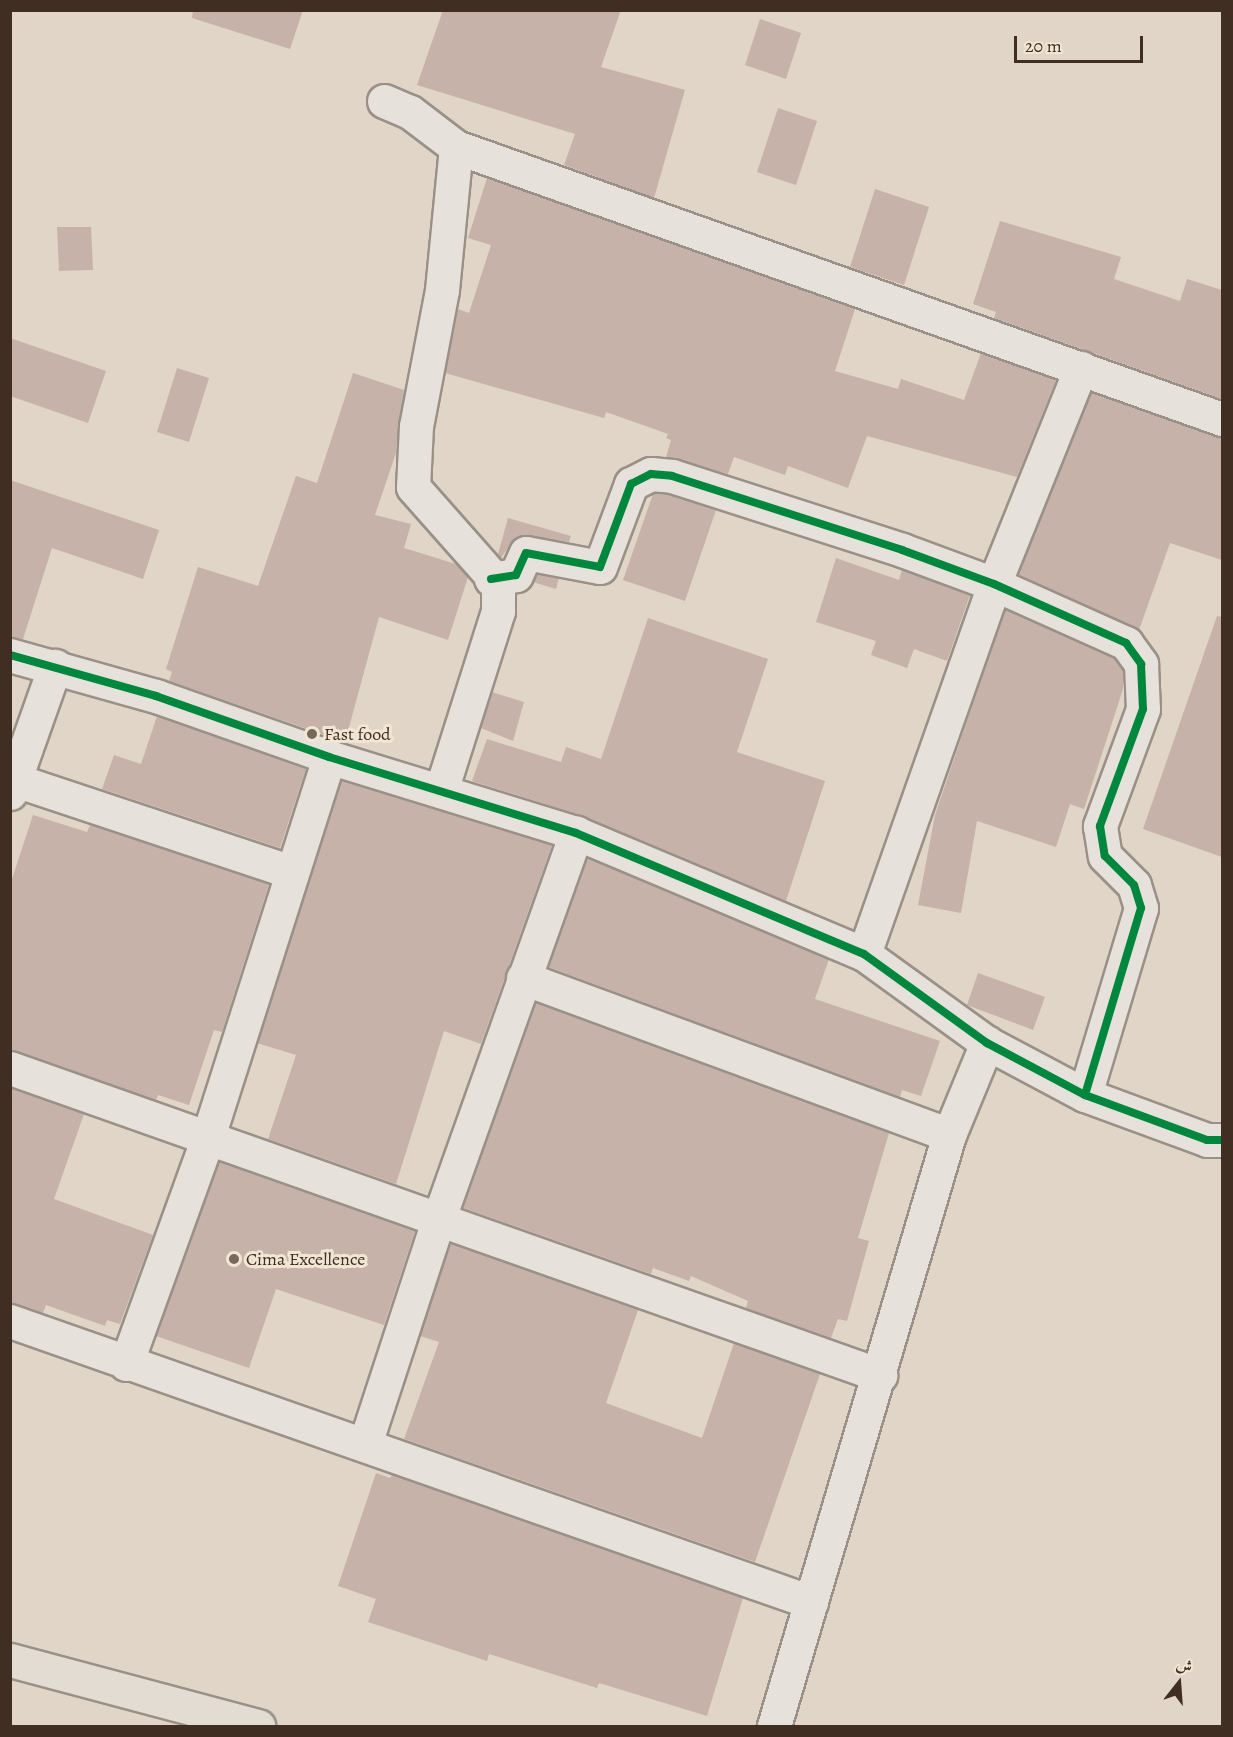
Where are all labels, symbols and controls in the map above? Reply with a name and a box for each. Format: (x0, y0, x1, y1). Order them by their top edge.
scale bar (1017, 24, 1146, 62)
text: 20 m (1025, 34, 1062, 58)
place label: Fast food (324, 723, 391, 745)
marker: Fast food (305, 727, 319, 741)
place label: Cima Excellence (246, 1248, 365, 1270)
marker: Cima Excellence (227, 1252, 241, 1266)
north arrow (1149, 1653, 1209, 1713)
text: ش (1173, 1653, 1195, 1679)

